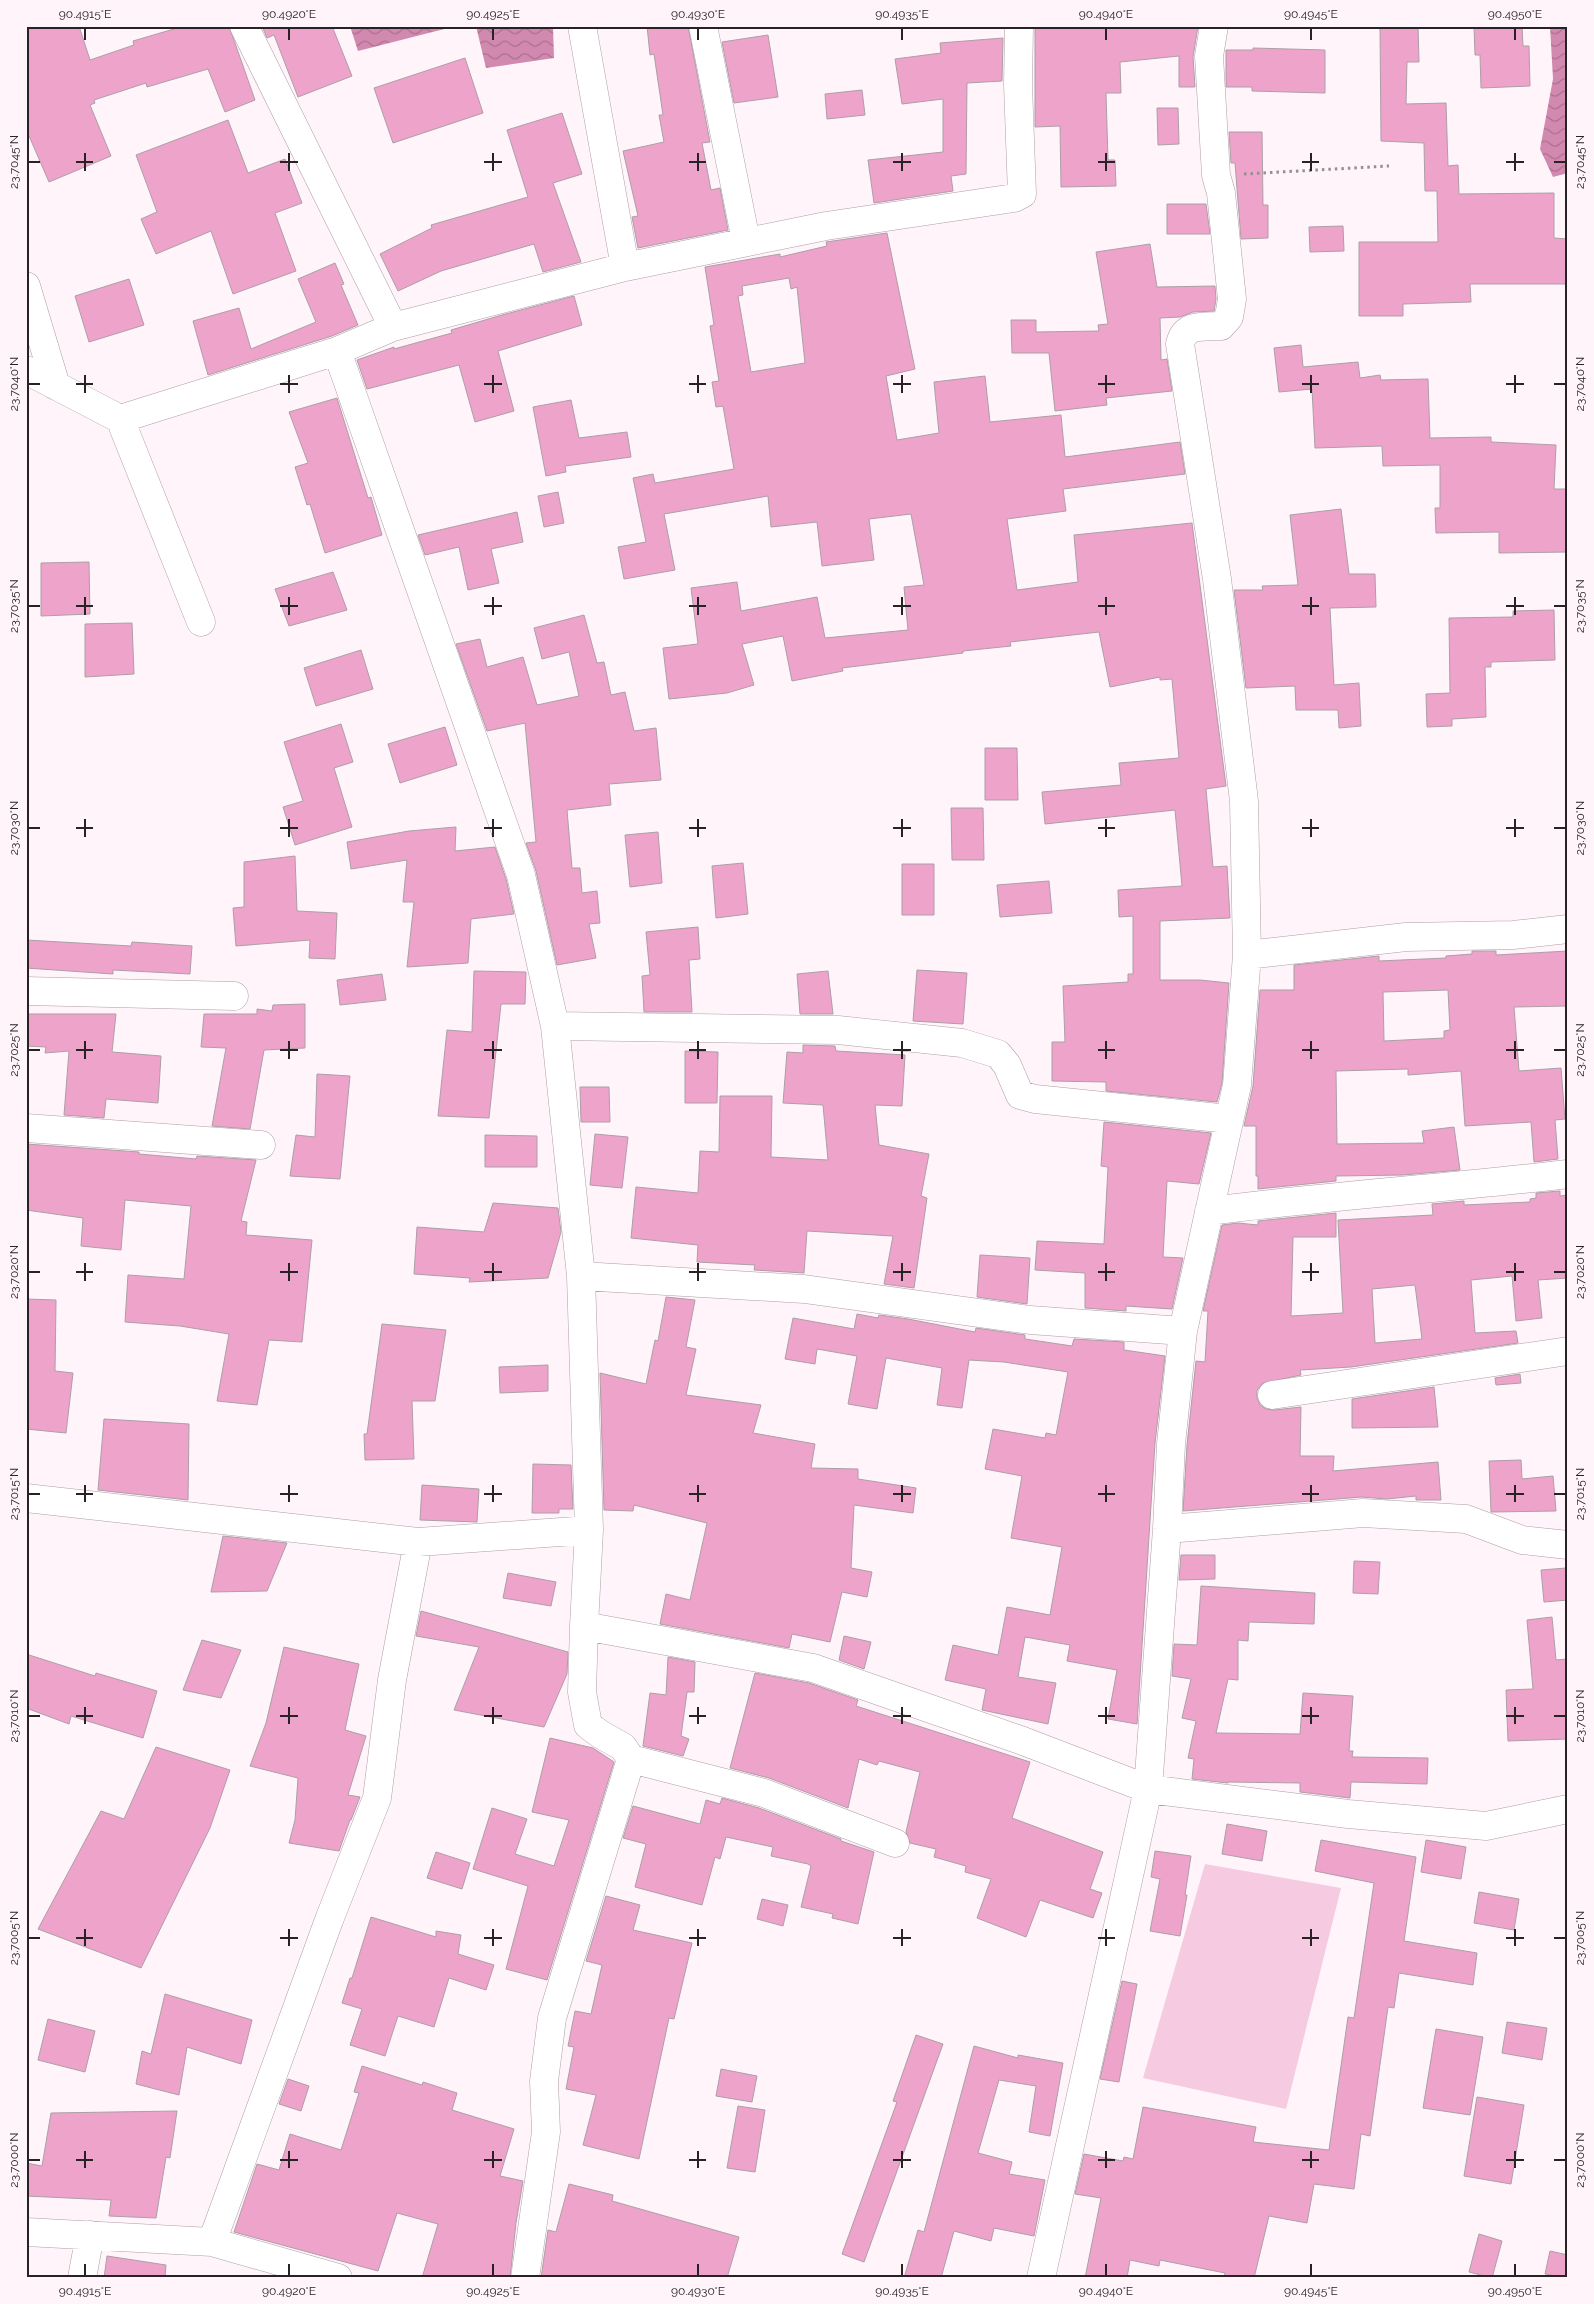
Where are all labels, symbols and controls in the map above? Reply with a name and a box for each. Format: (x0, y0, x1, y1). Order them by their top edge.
text: 90.4915°E (59, 7, 111, 21)
text: 90.4920°E (262, 7, 316, 21)
text: 90.4925°E (466, 7, 520, 21)
text: 90.4930°E (671, 7, 725, 21)
text: 90.4935°E (875, 7, 929, 21)
text: 90.4940°E (1079, 7, 1133, 21)
text: 90.4945°E (1284, 7, 1338, 21)
text: 90.4950°E (1488, 7, 1542, 21)
text: 23.7045°N (7, 135, 21, 189)
text: 23.7045°N (1573, 135, 1587, 189)
text: 23.7040°N (7, 357, 21, 411)
text: 23.7040°N (1573, 357, 1587, 411)
text: 23.7035°N (7, 579, 21, 633)
text: 23.7035°N (1573, 579, 1587, 633)
text: 23.7030°N (7, 801, 21, 855)
text: 23.7030°N (1573, 801, 1587, 855)
text: 23.7025°N (7, 1023, 21, 1077)
text: 23.7025°N (1573, 1023, 1587, 1077)
text: 23.7020°N (7, 1245, 21, 1299)
text: 23.7020°N (1573, 1245, 1587, 1299)
text: 23.7015°N (7, 1468, 21, 1520)
text: 23.7015°N (1573, 1468, 1587, 1520)
text: 23.7010°N (7, 1689, 21, 1743)
text: 23.7010°N (1573, 1689, 1587, 1743)
text: 23.7005°N (7, 1911, 21, 1965)
text: 23.7005°N (1573, 1911, 1587, 1965)
text: 23.7000°N (7, 2132, 21, 2188)
text: 23.7000°N (1573, 2132, 1587, 2188)
text: 90.4915°E (59, 2284, 111, 2298)
text: 90.4920°E (262, 2284, 316, 2298)
text: 90.4925°E (466, 2284, 520, 2298)
text: 90.4930°E (671, 2284, 725, 2298)
text: 90.4935°E (875, 2284, 929, 2298)
text: 90.4940°E (1079, 2284, 1133, 2298)
text: 90.4945°E (1284, 2284, 1338, 2298)
text: 90.4950°E (1488, 2284, 1542, 2298)

